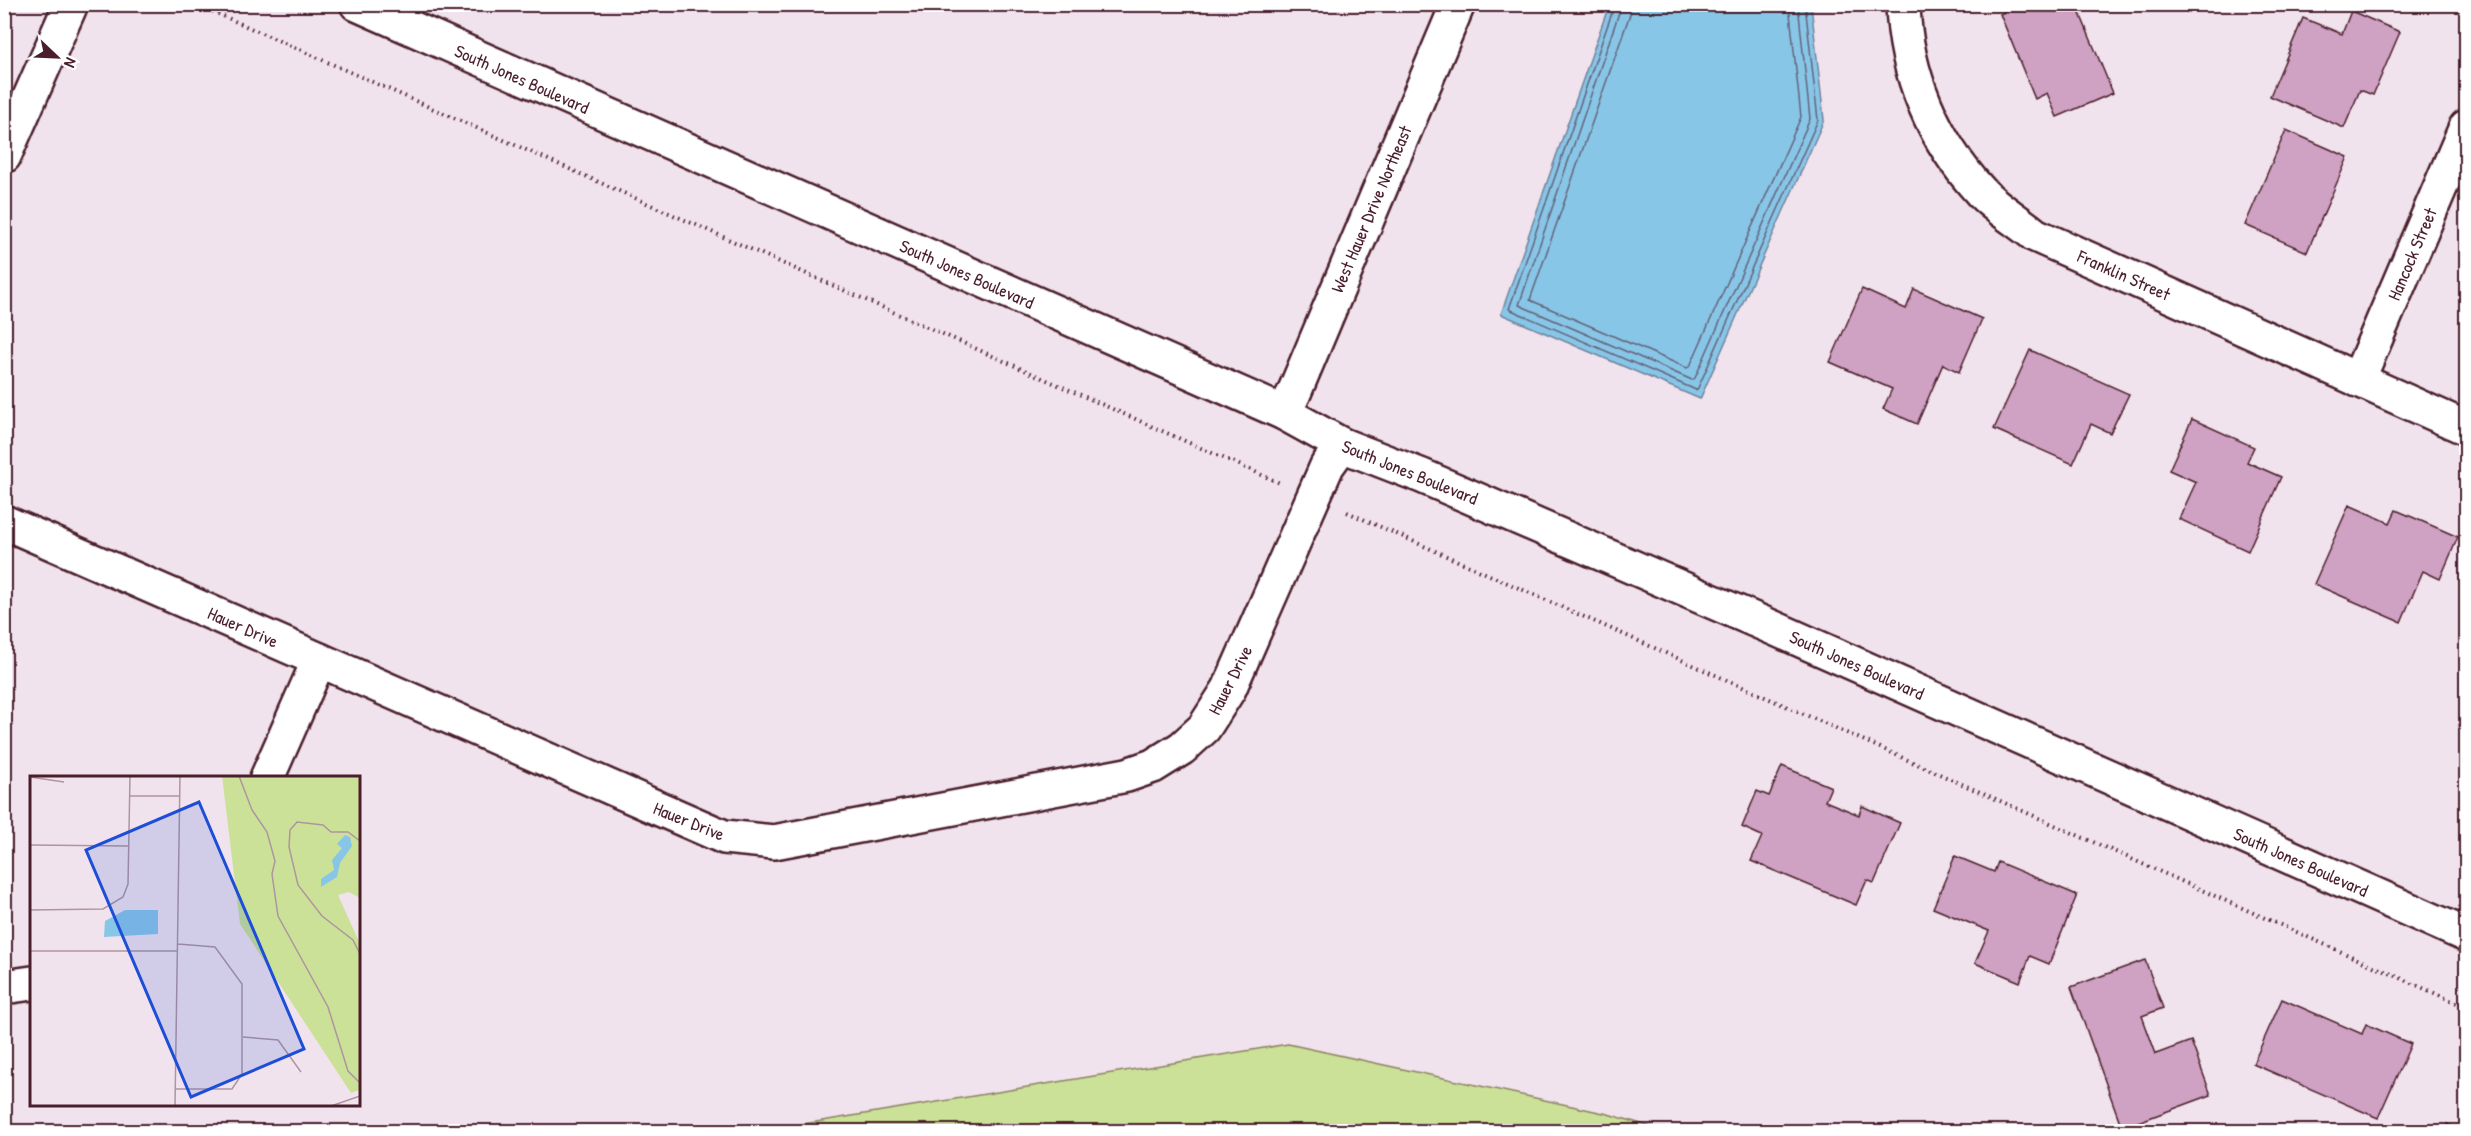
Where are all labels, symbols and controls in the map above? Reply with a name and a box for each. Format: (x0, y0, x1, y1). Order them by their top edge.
north arrow (27, 27, 87, 87)
street label: South Jones Boulevard (451, 38, 593, 120)
text: N (59, 55, 83, 72)
street label: West Hauer Drive Northeast (1324, 121, 1418, 296)
street label: Hancock Street (2381, 203, 2443, 304)
street label: South Jones Boulevard (896, 233, 1038, 315)
street label: Franklin Street (2073, 243, 2175, 307)
street label: South Jones Boulevard (1338, 433, 1482, 511)
street label: Hauer Drive (204, 600, 282, 654)
street label: South Jones Boulevard (1786, 624, 1928, 706)
street label: Hauer Drive (1202, 641, 1258, 719)
inset map (30, 776, 360, 1106)
street label: Hauer Drive (650, 795, 728, 847)
street label: South Jones Boulevard (2230, 821, 2372, 903)

